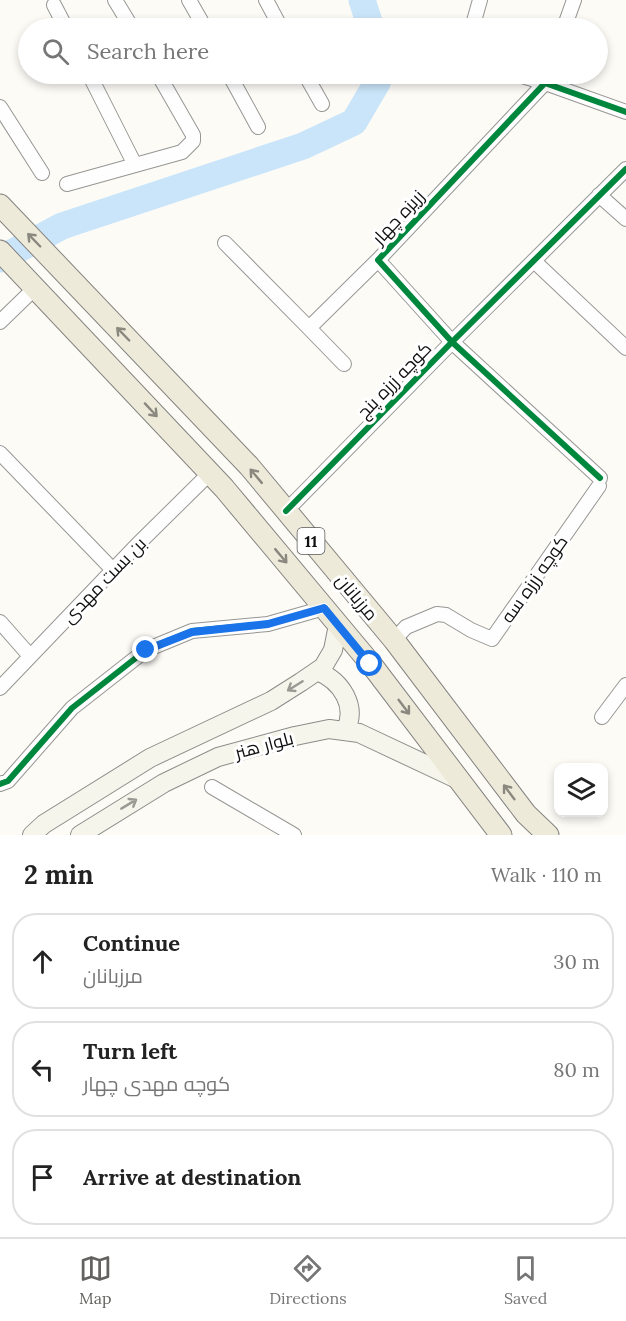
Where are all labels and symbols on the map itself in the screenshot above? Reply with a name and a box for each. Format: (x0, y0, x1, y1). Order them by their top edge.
street label: زریزه چهار (366, 185, 430, 251)
one-way arrow (27, 233, 41, 248)
one-way arrow (115, 326, 130, 341)
street label: کوچه زرزه پنج (352, 337, 437, 424)
one-way arrow (144, 403, 158, 418)
one-way arrow (250, 468, 263, 484)
road number: 11 (298, 528, 324, 554)
street label: کوچه زرزه سه (495, 531, 573, 628)
street label: بن بست مهدی (57, 532, 151, 628)
one-way arrow (274, 548, 287, 564)
street label: مرزبانان (331, 569, 383, 625)
route end (132, 636, 158, 662)
route start (356, 650, 382, 676)
one-way arrow (287, 680, 304, 692)
one-way arrow (397, 699, 410, 715)
street label: بلوار هنر (231, 726, 296, 764)
one-way arrow (503, 784, 516, 800)
one-way arrow (120, 797, 137, 809)

